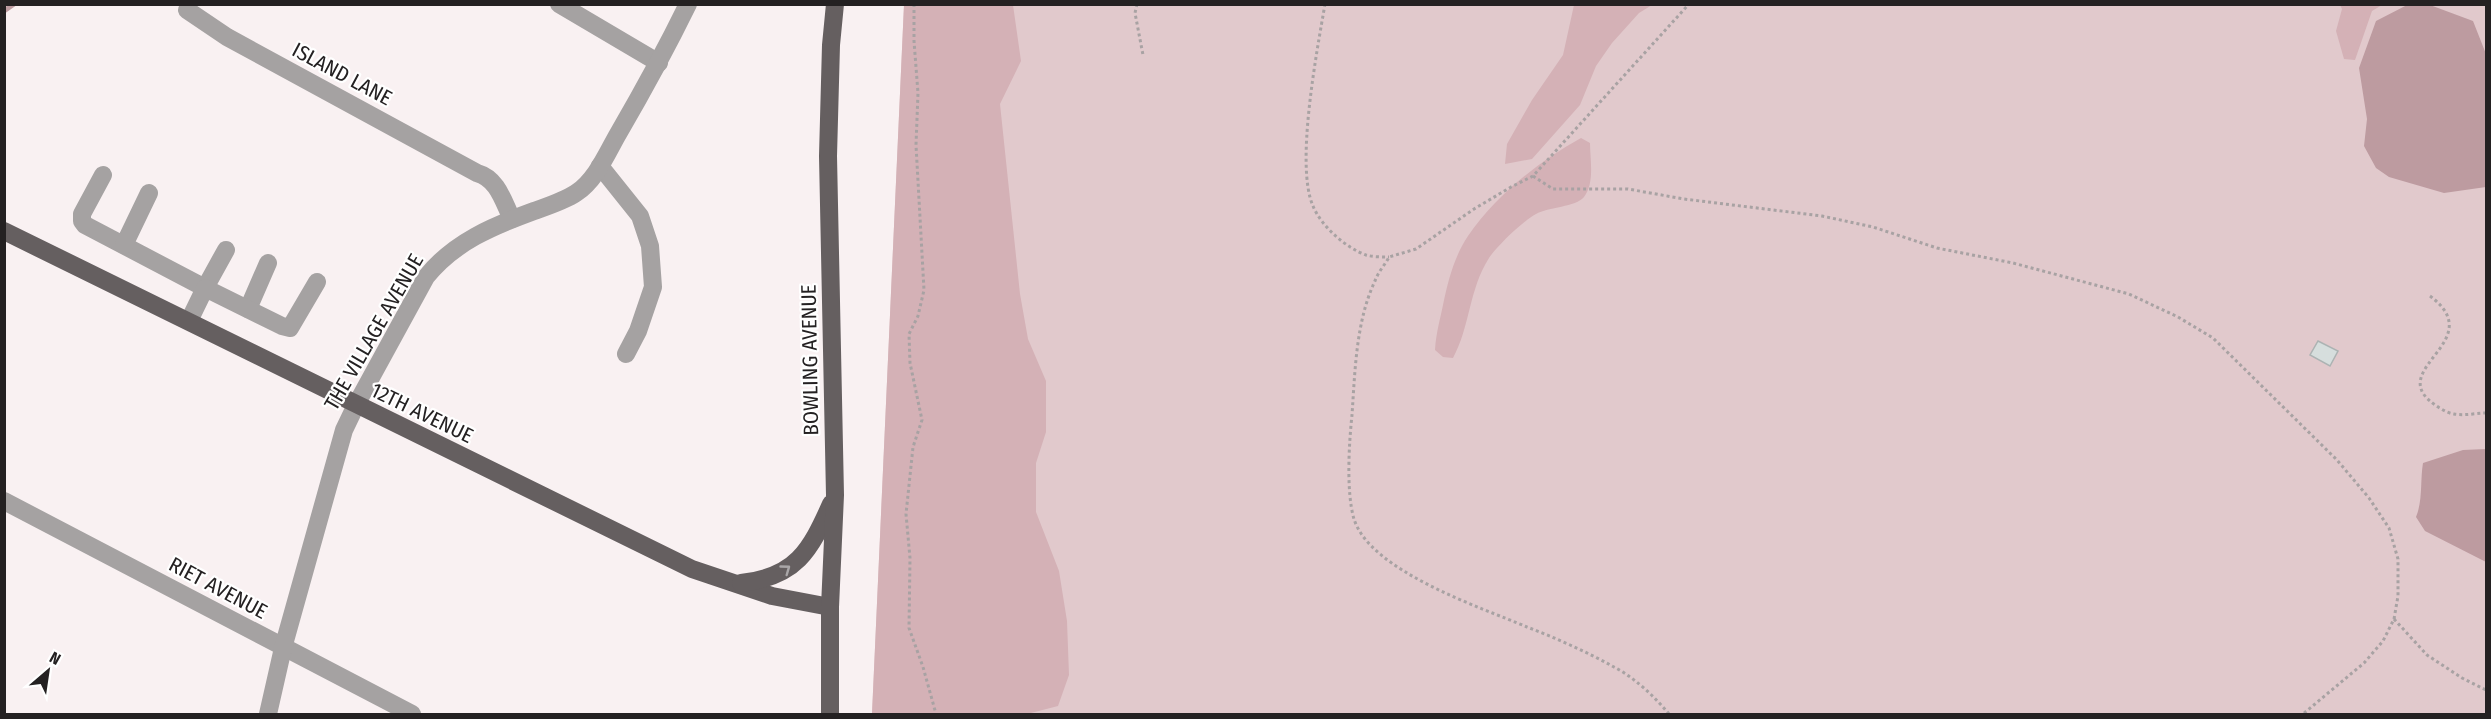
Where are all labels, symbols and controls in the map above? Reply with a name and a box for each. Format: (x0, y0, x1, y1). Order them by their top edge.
street label: ISLAND LANE (288, 37, 396, 111)
street label: THE VILLAGE AVENUE (319, 249, 429, 415)
street label: BOWLING AVENUE (796, 284, 824, 436)
street label: 12TH AVENUE (367, 377, 478, 449)
street label: RIET AVENUE (164, 551, 272, 625)
one-way arrow (779, 565, 790, 576)
north arrow (18, 641, 78, 701)
text: N (46, 648, 64, 669)

